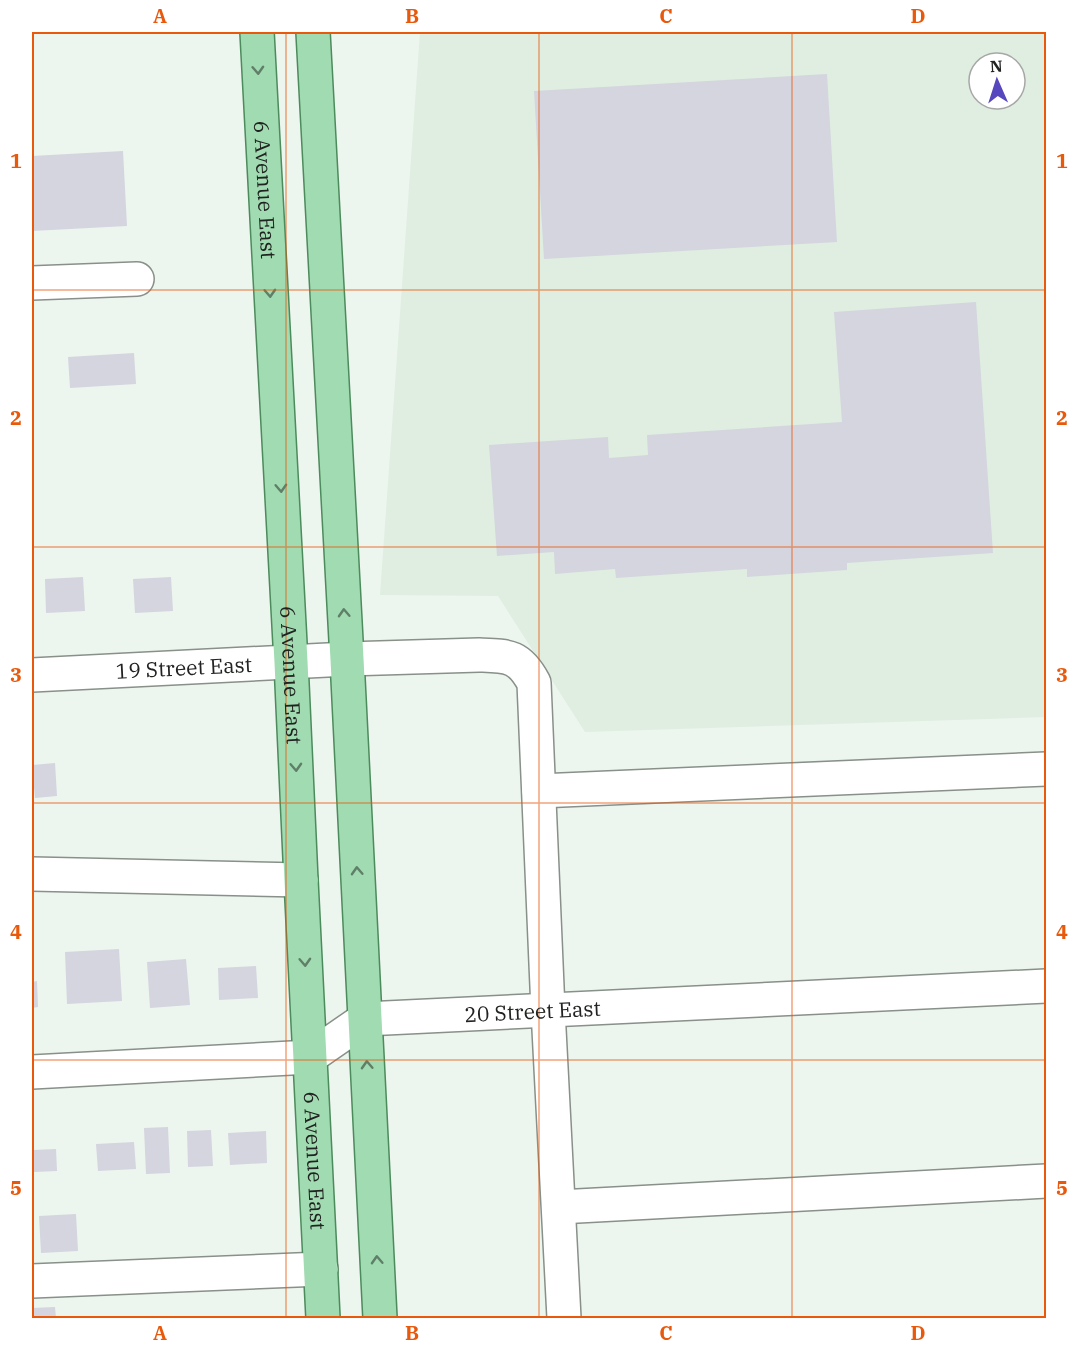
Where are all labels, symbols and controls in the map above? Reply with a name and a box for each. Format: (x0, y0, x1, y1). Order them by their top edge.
text: A (153, 2, 167, 29)
text: B (405, 2, 419, 29)
text: C (659, 2, 673, 29)
text: D (910, 2, 926, 29)
north arrow (967, 51, 1027, 111)
text: N (989, 56, 1003, 76)
one-way arrow (252, 66, 265, 75)
street label: 6 Avenue East (248, 120, 283, 260)
text: 1 (10, 147, 22, 174)
text: 1 (1056, 147, 1068, 174)
one-way arrow (264, 289, 277, 298)
text: 2 (10, 404, 22, 431)
text: 2 (1056, 404, 1068, 431)
one-way arrow (275, 484, 288, 493)
street label: 6 Avenue East (274, 605, 309, 745)
one-way arrow (338, 608, 351, 617)
street label: 19 Street East (115, 650, 253, 685)
text: 3 (10, 661, 22, 688)
text: 3 (1056, 661, 1068, 688)
one-way arrow (289, 762, 302, 771)
one-way arrow (351, 866, 364, 875)
text: 4 (10, 918, 22, 945)
text: 4 (1056, 918, 1068, 945)
one-way arrow (299, 957, 312, 966)
street label: 20 Street East (464, 994, 601, 1028)
one-way arrow (361, 1061, 374, 1070)
street label: 6 Avenue East (298, 1091, 333, 1230)
text: 5 (10, 1174, 22, 1201)
text: 5 (1056, 1174, 1068, 1201)
one-way arrow (370, 1256, 383, 1265)
text: A (153, 1319, 167, 1346)
text: B (405, 1319, 419, 1346)
text: C (659, 1319, 673, 1346)
text: D (910, 1319, 926, 1346)

